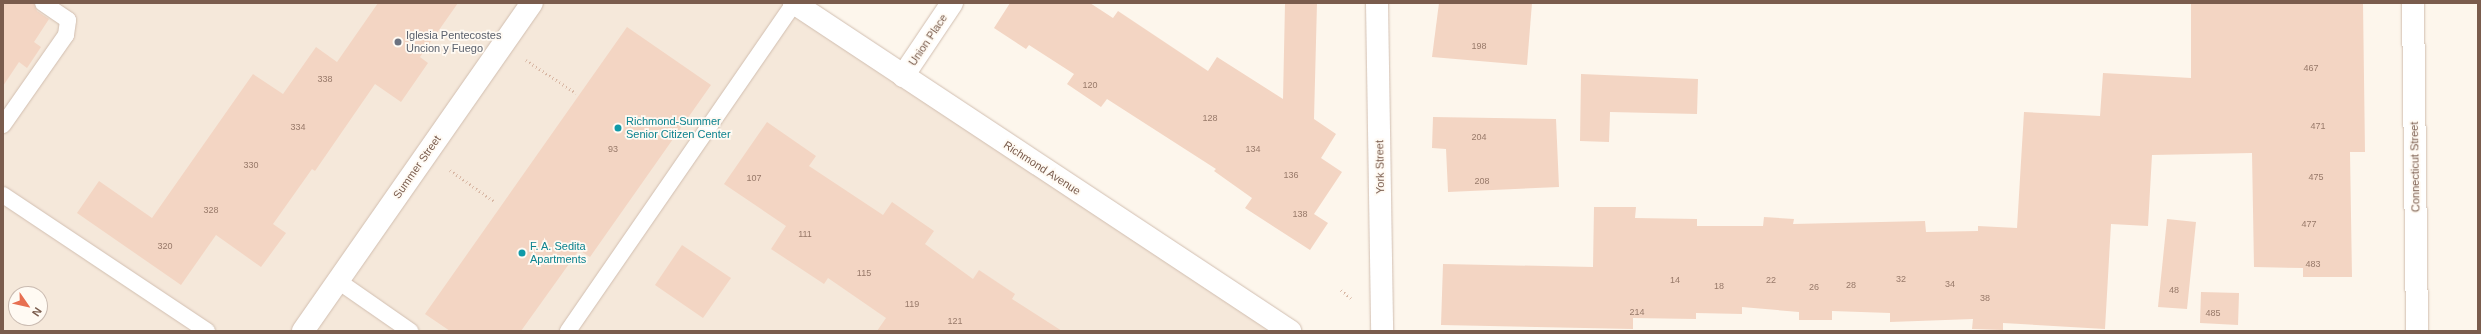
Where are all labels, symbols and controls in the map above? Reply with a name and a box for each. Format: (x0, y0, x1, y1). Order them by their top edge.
street label: Union Place (906, 12, 950, 68)
place label: Iglesia Pentecostes Uncion y Fuego (406, 29, 501, 55)
marker: Iglesia Pentecostes Uncion y Fuego (393, 37, 403, 47)
house number: 198 (1471, 41, 1487, 51)
house number: 467 (2303, 63, 2319, 73)
house number: 338 (317, 74, 333, 84)
house number: 120 (1082, 80, 1098, 90)
house number: 128 (1202, 113, 1218, 123)
place label: Richmond-Summer Senior Citizen Center (626, 115, 731, 141)
house number: 471 (2310, 121, 2326, 131)
house number: 334 (290, 122, 306, 132)
street label: Connecticut Street (2408, 122, 2422, 212)
marker: Richmond-Summer Senior Citizen Center (613, 123, 623, 133)
house number: 204 (1471, 132, 1487, 142)
street label: Summer Street (390, 133, 444, 201)
street label: Richmond Avenue (1001, 138, 1083, 198)
street label: York Street (1373, 140, 1387, 194)
house number: 93 (608, 144, 618, 154)
house number: 134 (1245, 144, 1261, 154)
house number: 330 (243, 160, 259, 170)
house number: 136 (1283, 170, 1299, 180)
house number: 475 (2308, 172, 2324, 182)
house number: 107 (746, 173, 762, 183)
house number: 208 (1474, 176, 1490, 186)
house number: 328 (203, 205, 219, 215)
house number: 138 (1292, 209, 1308, 219)
house number: 477 (2301, 219, 2317, 229)
house number: 111 (798, 229, 812, 239)
place label: F. A. Sedita Apartments (530, 240, 586, 266)
house number: 320 (157, 241, 173, 251)
marker: F. A. Sedita Apartments (517, 248, 527, 258)
house number: 483 (2305, 259, 2321, 269)
house number: 115 (857, 268, 871, 278)
house number: 32 (1896, 274, 1906, 284)
house number: 14 (1670, 275, 1680, 285)
house number: 22 (1766, 275, 1776, 285)
house number: 34 (1945, 279, 1955, 289)
house number: 28 (1846, 280, 1856, 290)
house number: 18 (1714, 281, 1724, 291)
house number: 26 (1809, 282, 1819, 292)
house number: 48 (2169, 285, 2179, 295)
north arrow (8, 286, 48, 326)
house number: 38 (1980, 293, 1990, 303)
house number: 119 (905, 299, 919, 309)
text: N (30, 305, 44, 319)
house number: 214 (1629, 307, 1645, 317)
house number: 485 (2205, 308, 2221, 318)
house number: 121 (947, 316, 963, 326)

